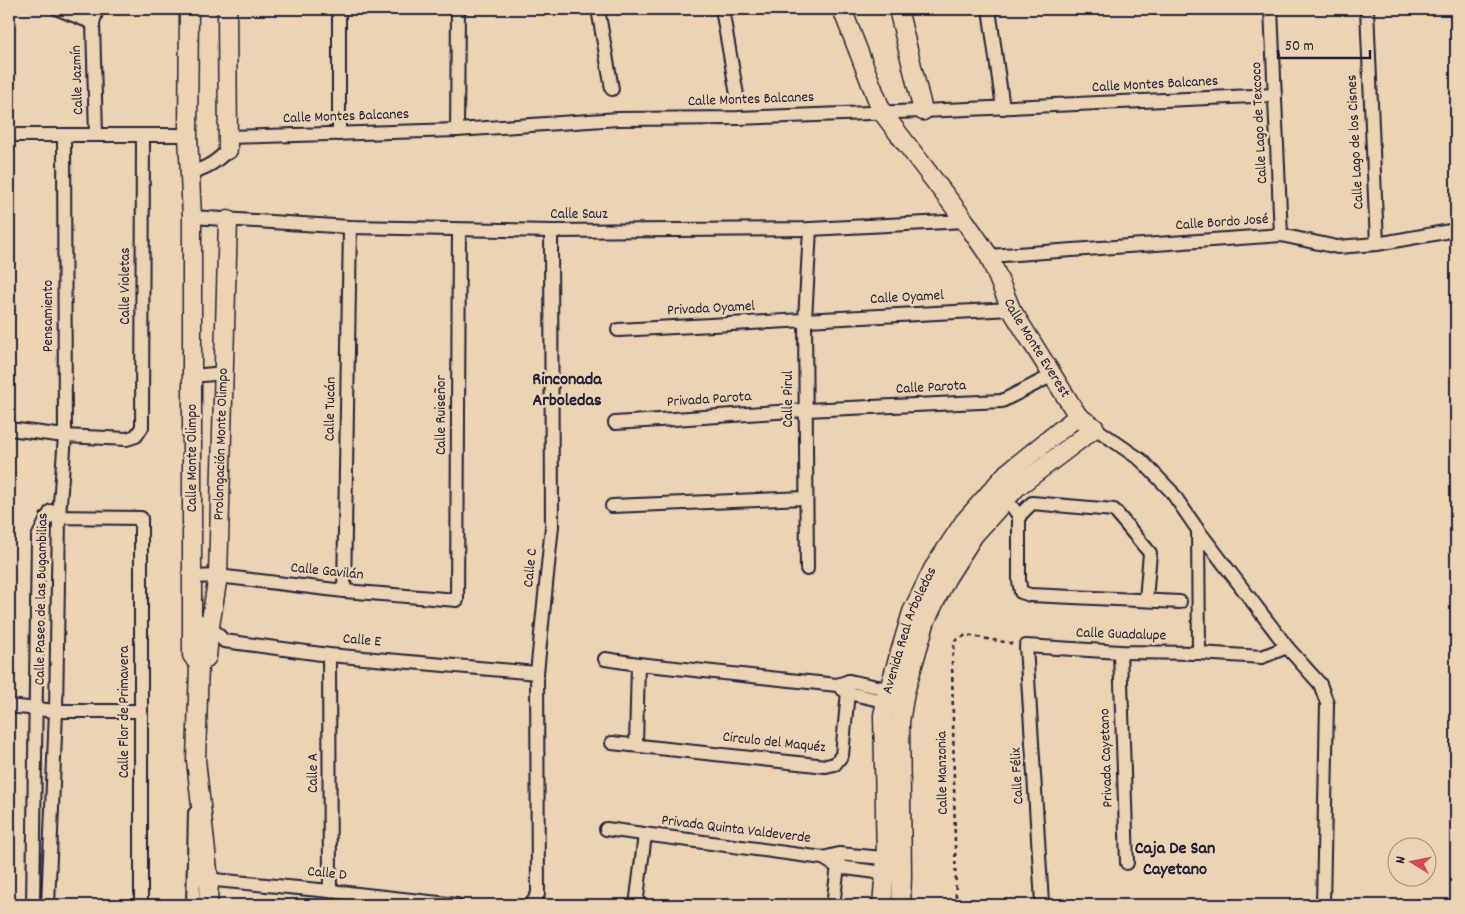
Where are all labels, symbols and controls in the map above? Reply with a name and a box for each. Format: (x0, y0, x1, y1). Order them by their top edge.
scale bar (1278, 28, 1370, 60)
text: 50 m (1285, 36, 1314, 58)
street label: Calle Jazmín (66, 45, 90, 115)
street label: Calle Lago de Texcoco (1246, 61, 1274, 185)
street label: Calle Montes Balcanes (1091, 71, 1219, 99)
street label: Calle Lago de los Cisnes (1341, 74, 1371, 210)
street label: Calle Montes Balcanes (687, 87, 815, 113)
street label: Calle Montes Balcanes (282, 104, 410, 130)
street label: Calle Sauz (550, 204, 608, 226)
street label: Calle Bordo José (1175, 209, 1269, 237)
street label: Calle Violetas (115, 247, 137, 325)
street label: Pensamiento (38, 279, 60, 352)
street label: Calle Oyamel (870, 285, 945, 311)
street label: Privada Oyamel (666, 296, 756, 322)
street label: Calle Monte Everest (997, 296, 1075, 403)
street label: Prolongación Monte Olimpo (209, 367, 235, 521)
district label: Rinconada Arboledas (532, 368, 602, 414)
street label: Calle Pirul (778, 370, 800, 427)
street label: Calle Ruiseñor (431, 374, 453, 455)
street label: Calle Parota (895, 375, 968, 401)
street label: Calle Tucán (319, 376, 343, 441)
street label: Privada Parota (666, 386, 753, 414)
street label: Calle Monte Olimpo (182, 403, 204, 512)
street label: Calle Paseo de las Bugambilias (29, 513, 55, 685)
street label: Calle C (518, 547, 544, 589)
street label: Calle Gavilán (289, 557, 365, 587)
street label: Avenida Real Arboledas (877, 563, 943, 696)
street label: Calle Guadalupe (1075, 622, 1167, 648)
street label: Calle E (342, 628, 382, 654)
street label: Calle Flor de Primavera (114, 645, 136, 778)
street label: Privada Cayetano (1094, 708, 1120, 808)
street label: Circulo del Maquéz (721, 727, 827, 759)
street label: Calle Manzonia (931, 730, 955, 815)
street label: Calle Félix (1006, 747, 1030, 805)
street label: Calle A (303, 753, 325, 793)
street label: Privada Quinta Valdeverde (660, 810, 812, 850)
north arrow (1388, 836, 1438, 886)
district label: Caja De San Cayetano (1135, 837, 1215, 883)
text: N (1391, 855, 1412, 865)
street label: Calle D (306, 861, 348, 887)

